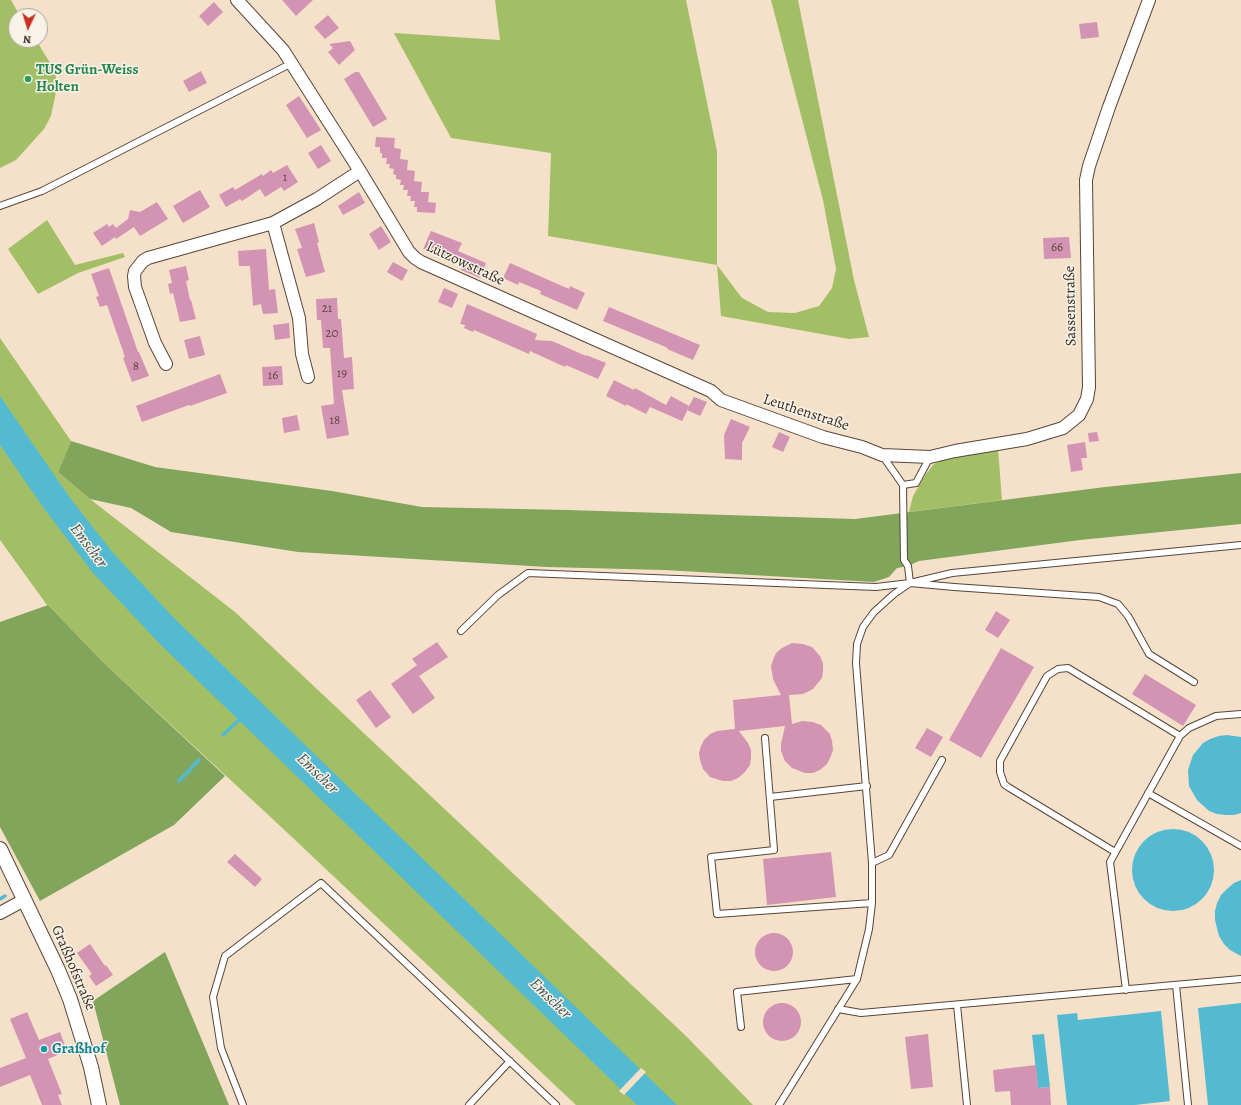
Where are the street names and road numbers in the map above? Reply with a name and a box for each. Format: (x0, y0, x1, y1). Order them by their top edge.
street label: Lützowstraße (423, 238, 507, 290)
street label: Sassenstraße (1061, 265, 1081, 347)
street label: Leuthenstraße (761, 391, 851, 435)
street label: Graßhofstraße (47, 923, 99, 1013)

